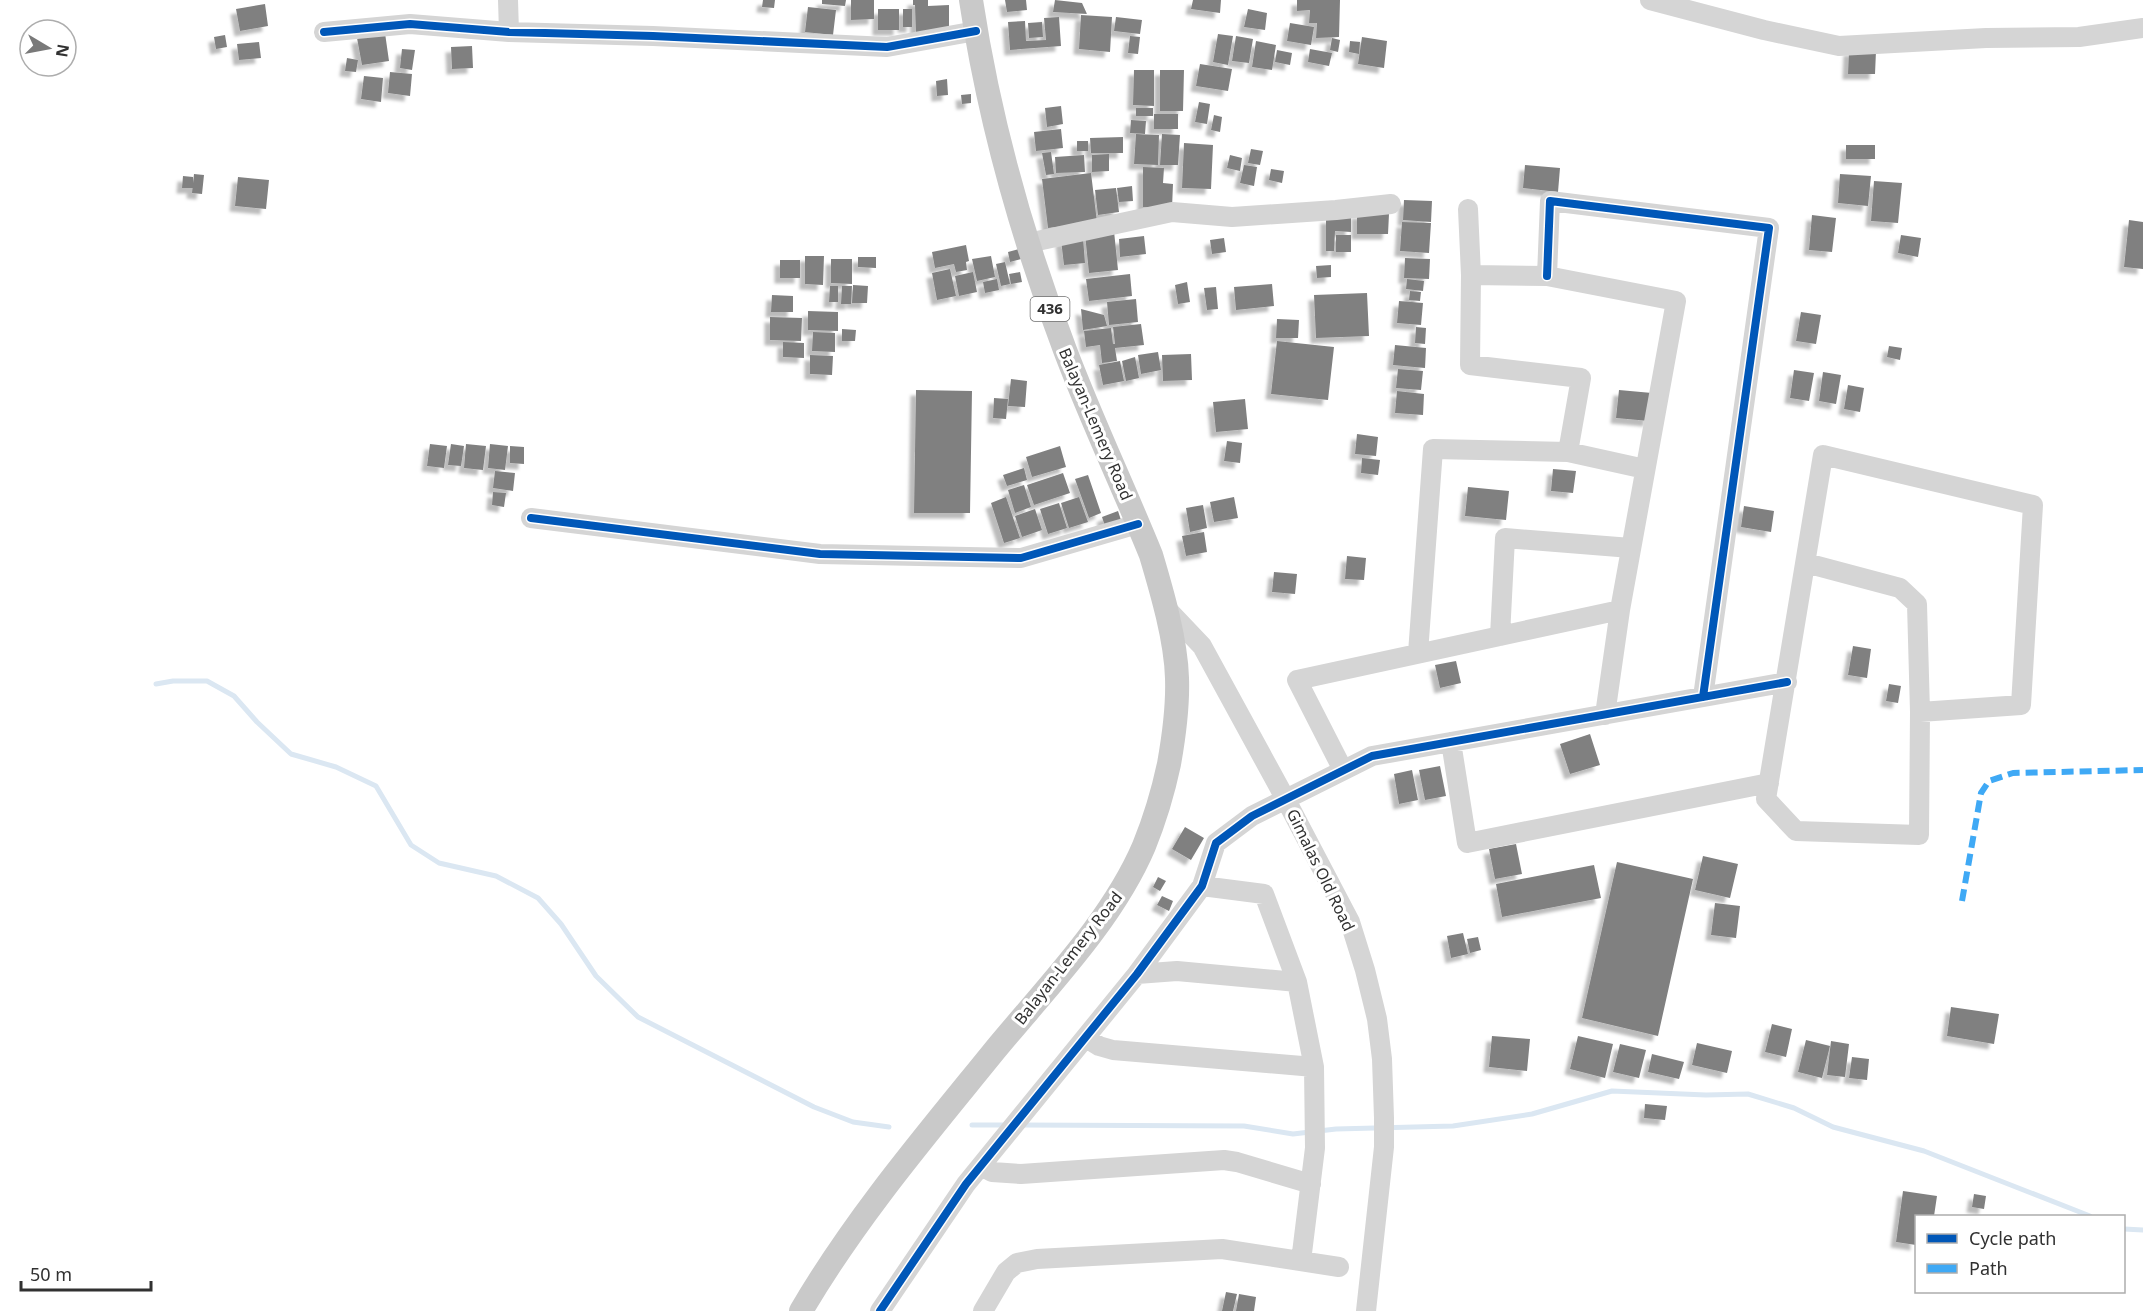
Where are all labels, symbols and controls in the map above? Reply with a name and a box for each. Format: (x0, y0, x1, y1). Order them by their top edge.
north arrow (18, 18, 78, 78)
text: N (51, 42, 75, 59)
road number: 436 (1030, 297, 1070, 321)
street label: Balayan-Lemery Road (1054, 344, 1138, 504)
street label: Gimalas Old Road (1282, 805, 1360, 935)
street label: Balayan-Lemery Road (1009, 887, 1127, 1029)
legend (1915, 1215, 2125, 1293)
text: Cycle path (1969, 1226, 2056, 1250)
scale bar (21, 1254, 152, 1292)
text: Path (1969, 1256, 2008, 1280)
text: 50 m (30, 1262, 72, 1286)

